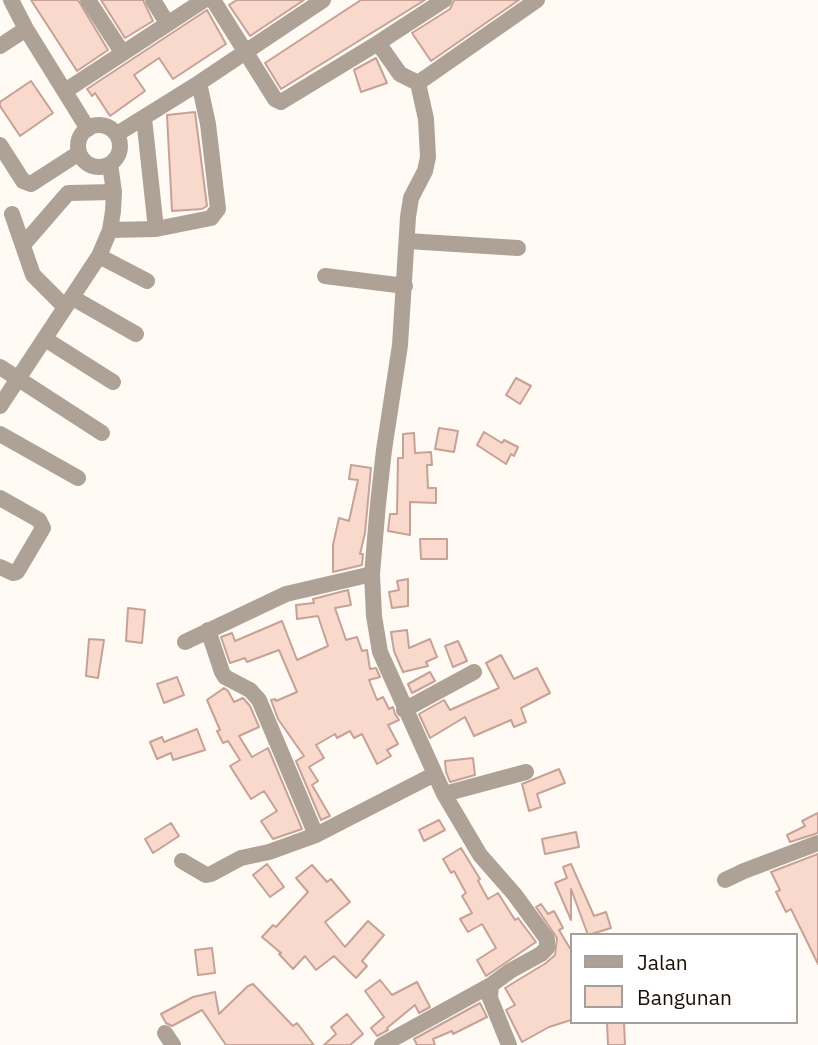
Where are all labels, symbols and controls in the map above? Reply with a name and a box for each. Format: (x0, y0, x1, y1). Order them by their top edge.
legend (570, 933, 797, 1024)
text: Jalan (637, 948, 688, 976)
text: Bangunan (637, 983, 732, 1011)

